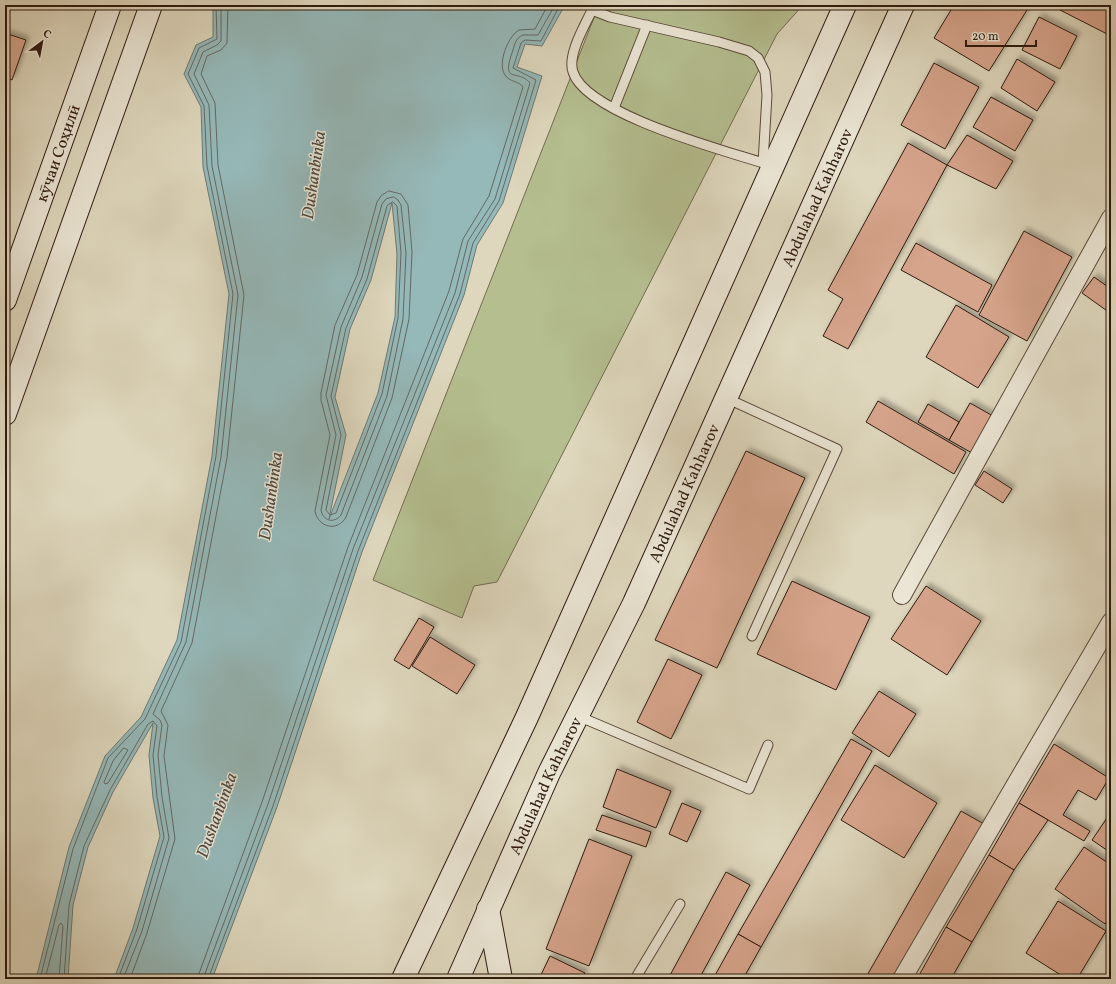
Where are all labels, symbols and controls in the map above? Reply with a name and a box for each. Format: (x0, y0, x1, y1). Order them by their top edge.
north arrow (22, 22, 62, 62)
scale bar (966, 22, 1036, 48)
text: С (40, 27, 53, 43)
text: 20 m (972, 29, 999, 45)
street label: кӯчаи Соҳилӣ (32, 102, 87, 205)
street label: Abdulahad Kahharov (777, 125, 859, 271)
water label: Dushanbinka (297, 129, 332, 221)
street label: Abdulahad Kahharov (645, 420, 726, 567)
water label: Dushanbinka (254, 450, 289, 542)
street label: Abdulahad Kahharov (505, 713, 589, 859)
water label: Dushanbinka (191, 770, 243, 861)

